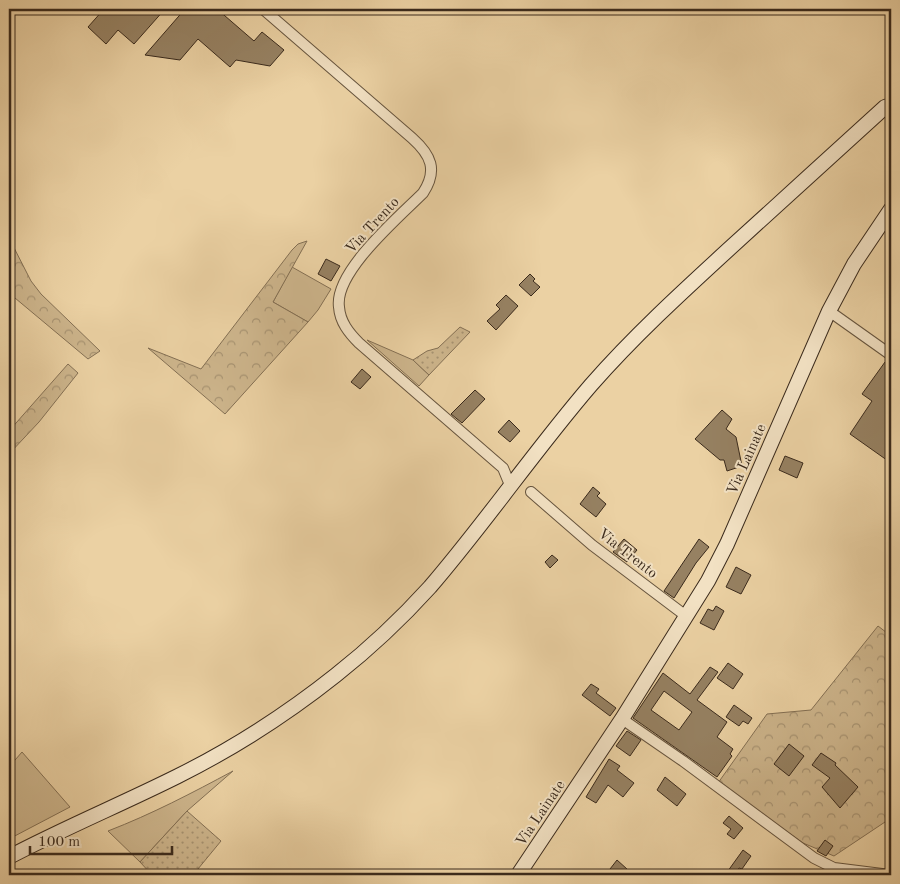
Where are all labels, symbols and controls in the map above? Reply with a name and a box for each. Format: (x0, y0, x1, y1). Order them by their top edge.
street label: Via Trento (343, 195, 403, 257)
street label: Via Lainate (725, 422, 770, 497)
street label: Via Trento (594, 526, 660, 582)
street label: Via Lainate (514, 778, 569, 849)
scale bar (30, 824, 172, 856)
text: 100 m (38, 835, 80, 850)

